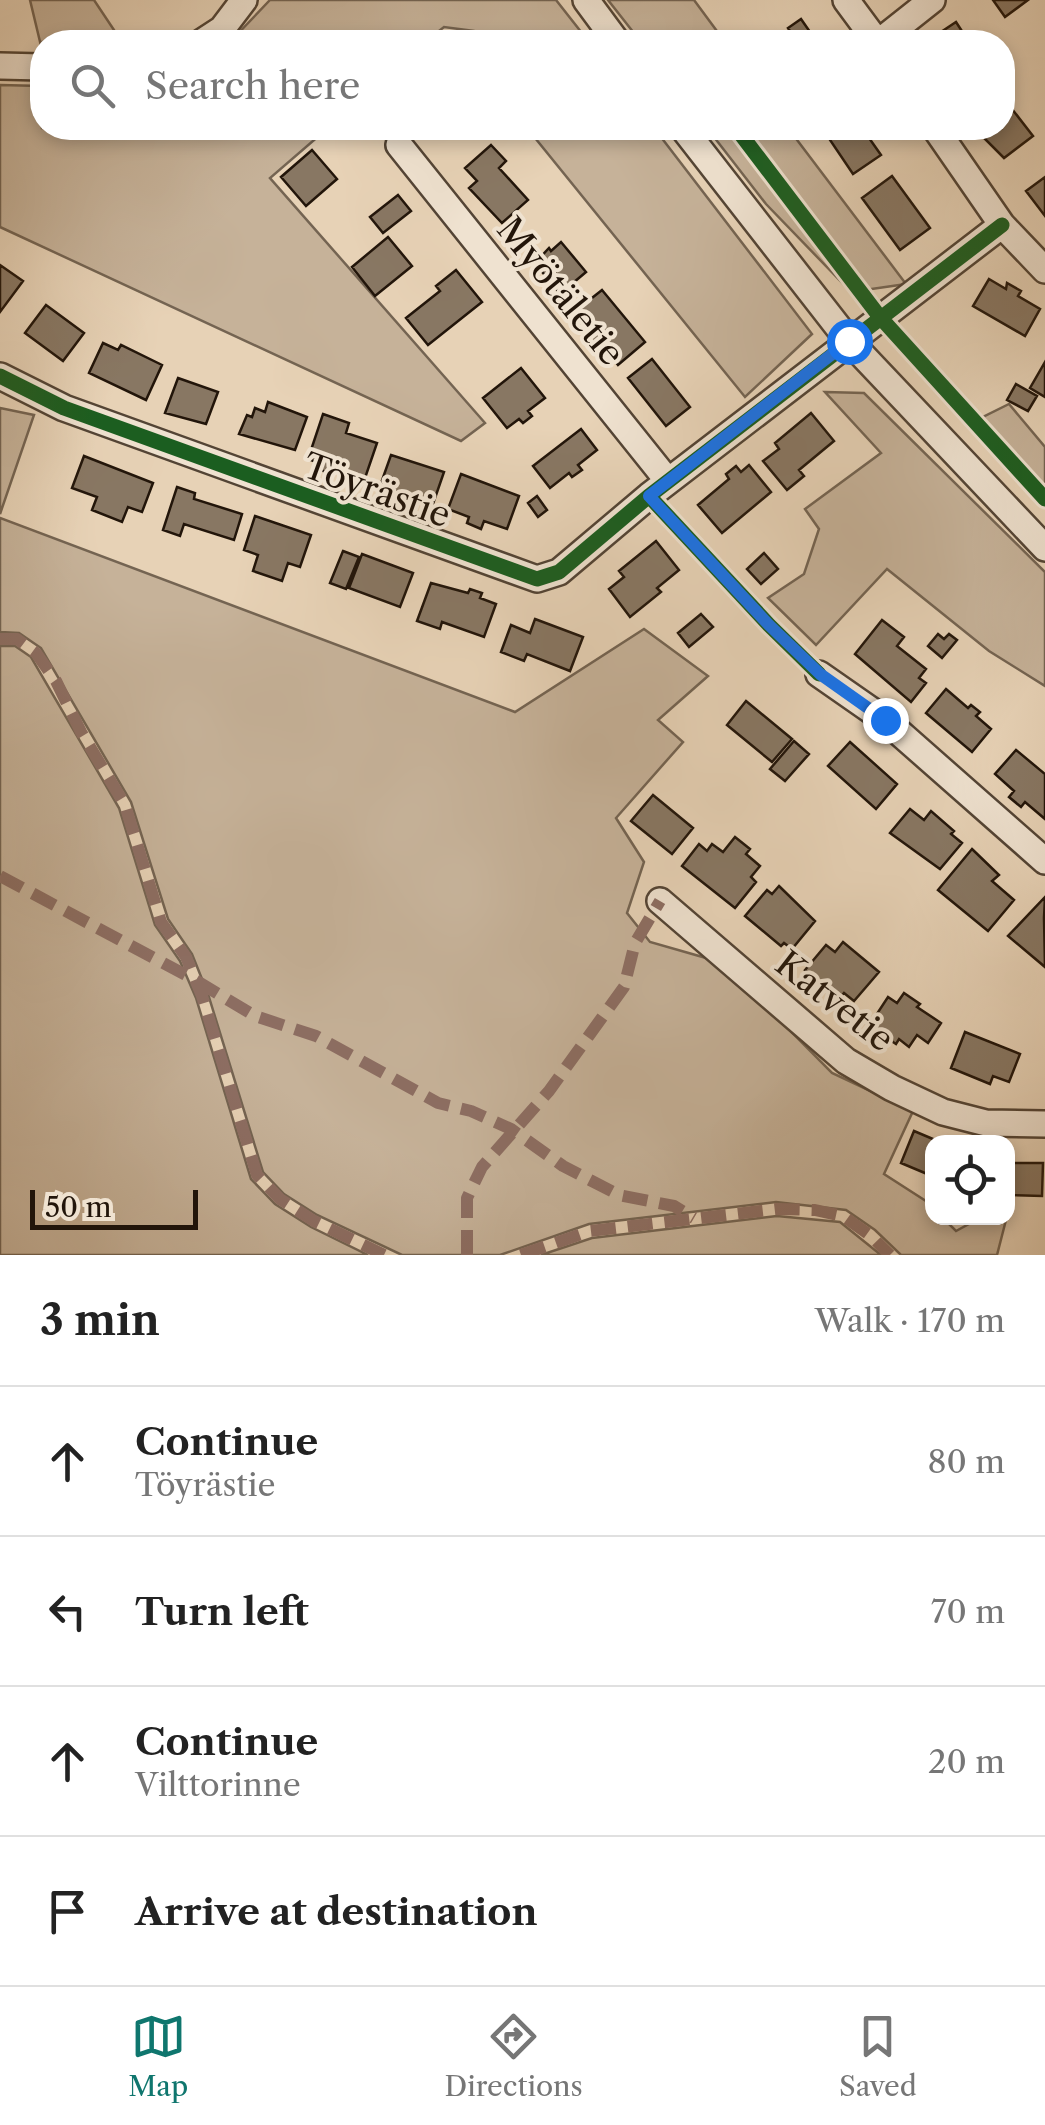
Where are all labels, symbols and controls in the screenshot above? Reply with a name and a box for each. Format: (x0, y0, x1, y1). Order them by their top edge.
search box (30, 30, 1015, 140)
icon: search (65, 58, 120, 113)
text: Search here (145, 62, 360, 109)
street label: Myötäletie (488, 208, 634, 374)
route start (827, 319, 873, 365)
street label: Töyrästie (298, 444, 456, 536)
route end (863, 698, 909, 744)
street label: Katvetie (767, 941, 903, 1061)
map controls (925, 1135, 1015, 1225)
button: locate (925, 1135, 1015, 1225)
scale bar (30, 1185, 198, 1230)
text: 50 m (45, 1190, 112, 1224)
text: 3 min (40, 1294, 160, 1346)
text: Walk · 170 m (815, 1301, 1005, 1340)
text: Continue (135, 1418, 318, 1465)
icon: ahead (40, 1434, 95, 1489)
text: 80 m (927, 1442, 1005, 1481)
text: Töyrästie (135, 1465, 275, 1504)
icon: left (40, 1584, 95, 1639)
text: Turn left (135, 1588, 309, 1635)
text: 70 m (931, 1592, 1005, 1631)
text: Continue (135, 1718, 318, 1765)
icon: ahead (40, 1734, 95, 1789)
text: 20 m (928, 1742, 1005, 1781)
text: Vilttorinne (135, 1765, 301, 1804)
icon: arrive (40, 1884, 95, 1939)
text: Arrive at destination (135, 1888, 538, 1935)
tab: Map (128, 2009, 188, 2103)
tab: Directions (444, 2009, 583, 2103)
tab: Saved (839, 2009, 917, 2103)

